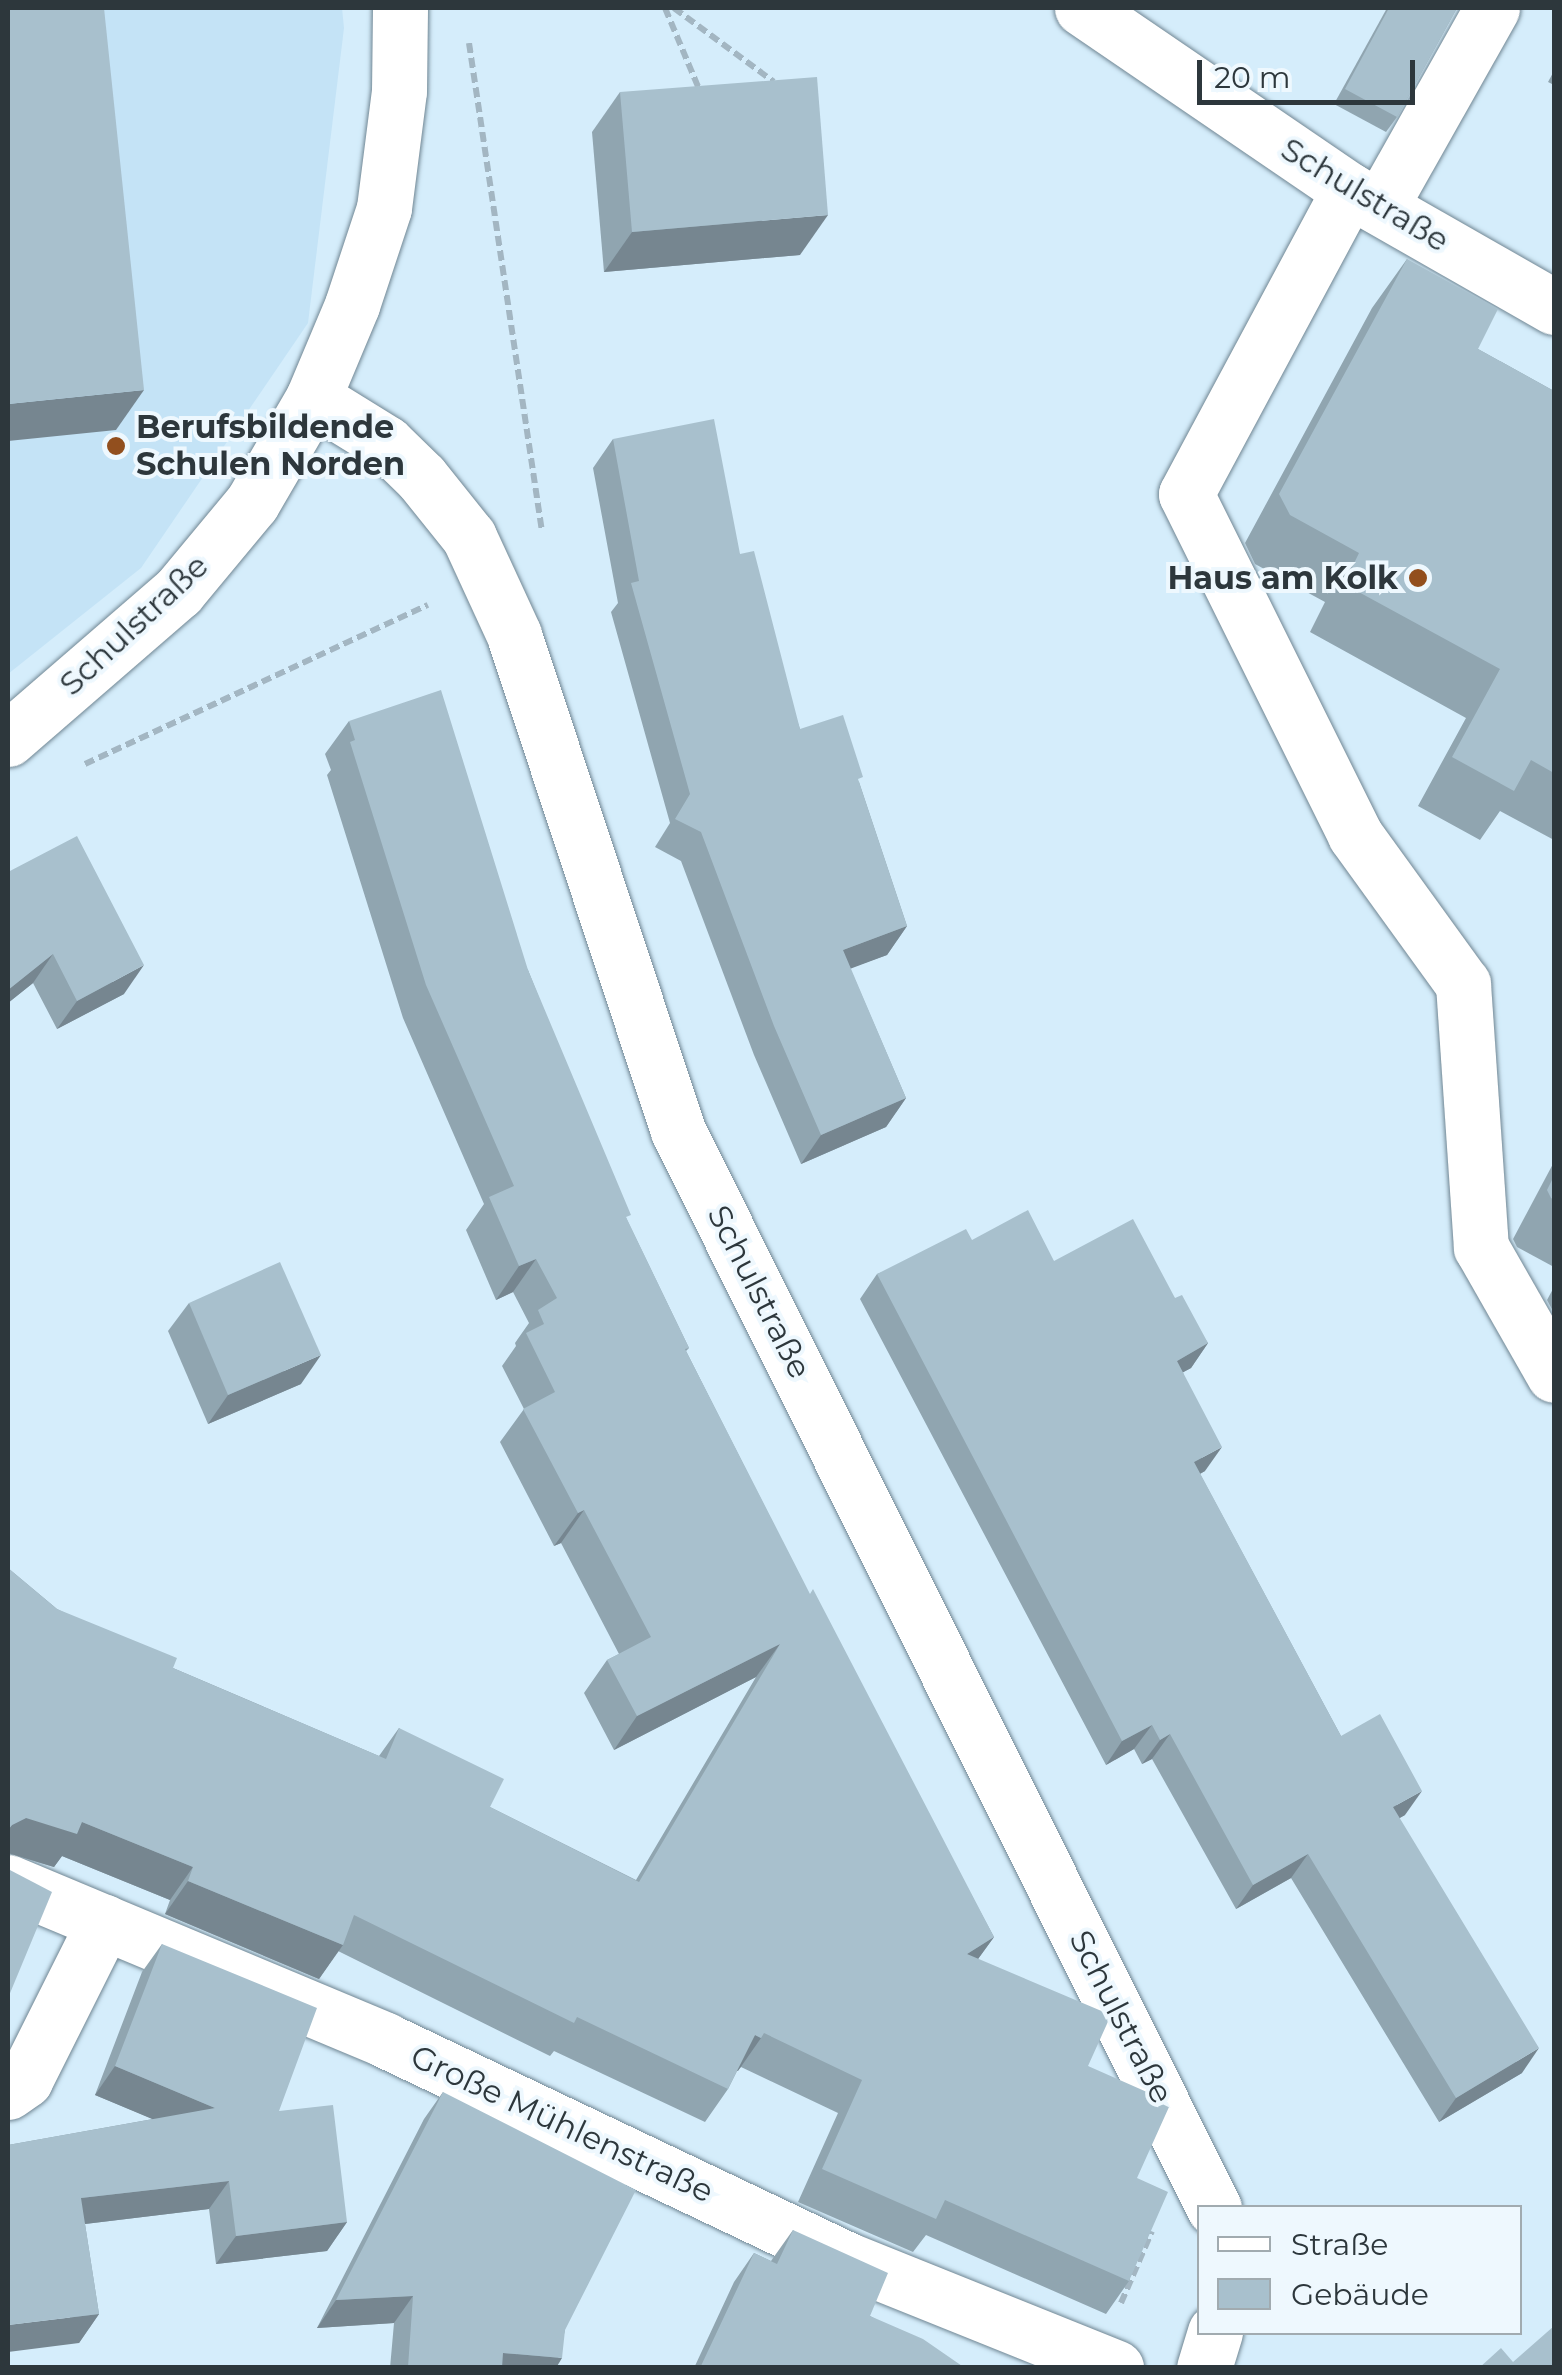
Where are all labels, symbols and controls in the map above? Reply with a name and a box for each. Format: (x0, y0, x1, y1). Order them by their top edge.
scale bar (1202, 40, 1420, 102)
text: 20 m (1214, 59, 1291, 96)
street label: Schulstraße (1274, 130, 1456, 260)
place label: Berufsbildende Schulen Norden (136, 409, 405, 484)
marker: Berufsbildende Schulen Norden (105, 435, 127, 457)
street label: Schulstraße (52, 547, 216, 703)
place label: Haus am Kolk (1167, 559, 1398, 597)
marker: Haus am Kolk (1407, 567, 1429, 589)
street label: Schulstraße (699, 1199, 819, 1385)
street label: Schulstraße (1061, 1924, 1181, 2110)
street label: Große Mühlenstraße (405, 2037, 719, 2211)
legend (1197, 2205, 1522, 2335)
text: Straße (1291, 2226, 1388, 2263)
text: Gebäude (1291, 2276, 1429, 2313)

